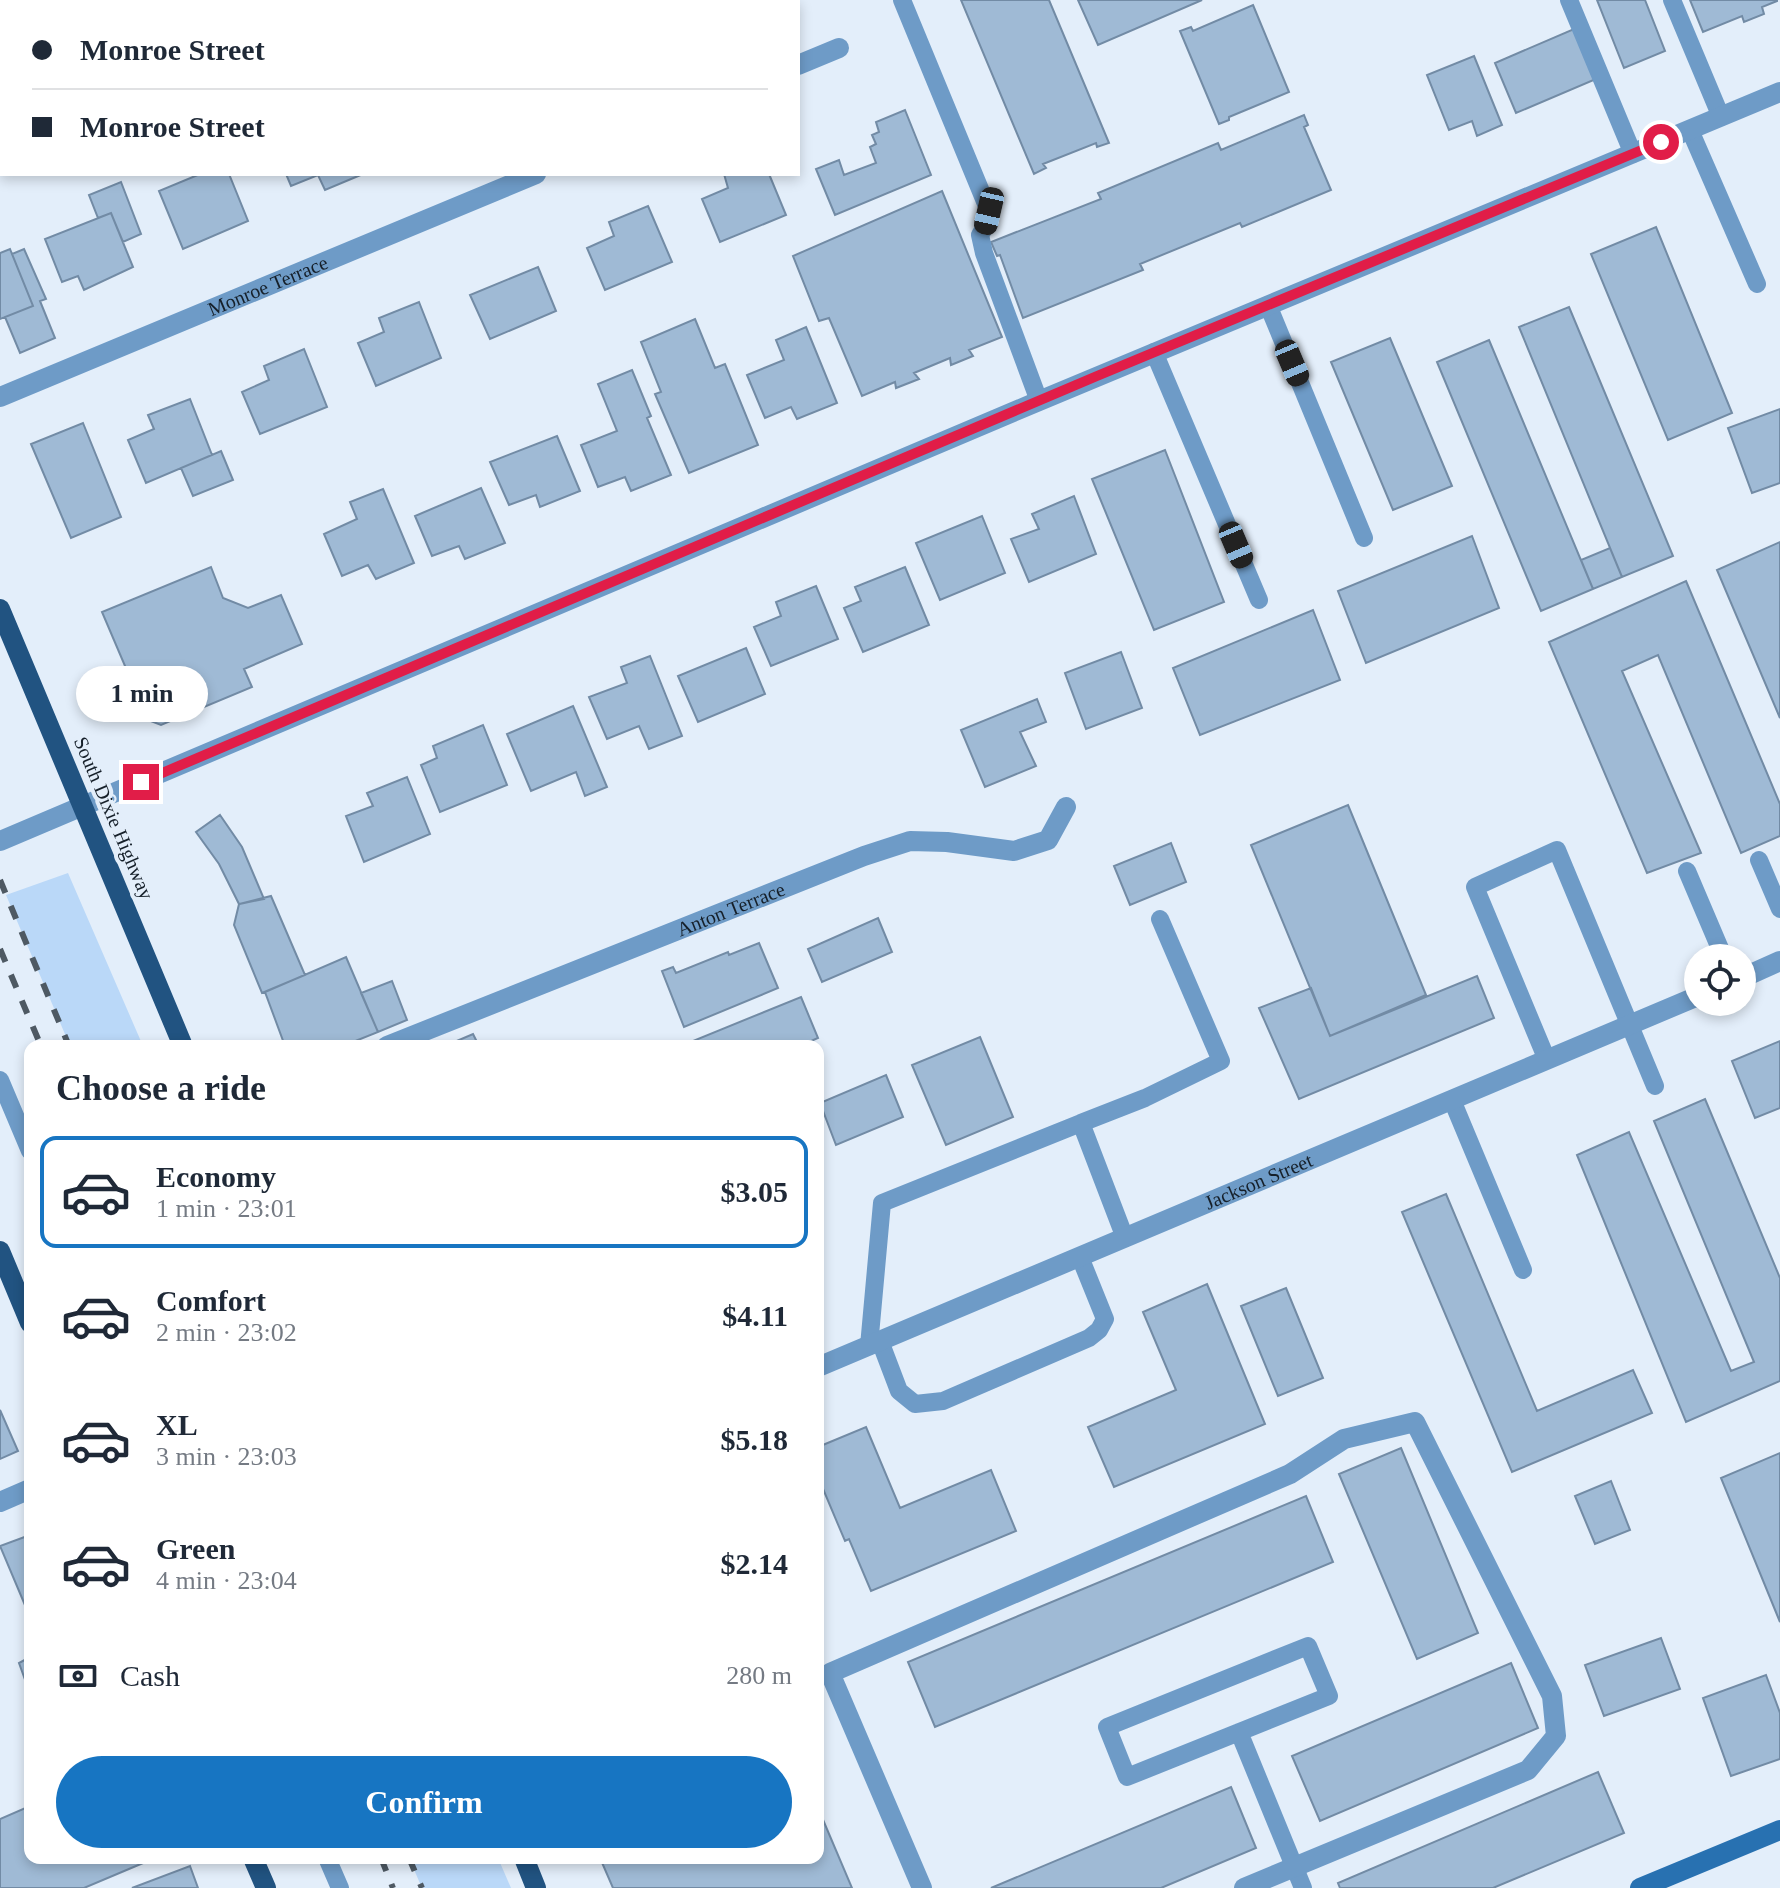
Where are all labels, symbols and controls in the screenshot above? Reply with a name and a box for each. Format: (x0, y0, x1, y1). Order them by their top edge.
text: Monroe Street (80, 33, 265, 66)
text: Monroe Street (80, 110, 265, 143)
route start (1643, 124, 1679, 160)
car (972, 185, 1006, 237)
street label: Monroe Terrace (205, 251, 331, 320)
car (1272, 336, 1312, 390)
car (1216, 518, 1256, 572)
callout: 1 min (75, 666, 207, 722)
text: 1 min (111, 679, 173, 708)
street label: South Dixie Highway (69, 733, 158, 903)
route end (123, 764, 159, 800)
street label: Anton Terrace (674, 878, 788, 940)
map controls (1684, 944, 1756, 1016)
button: locate (1684, 944, 1756, 1016)
text: Choose a ride (56, 1068, 266, 1108)
street label: Jackson Street (1201, 1149, 1316, 1214)
icon: car (60, 1156, 132, 1228)
text: Economy (156, 1160, 276, 1193)
text: $3.05 (721, 1175, 788, 1208)
text: 1 min · 23:01 (156, 1194, 297, 1223)
icon: car (60, 1280, 132, 1352)
text: Comfort (156, 1284, 266, 1317)
text: $4.11 (722, 1299, 788, 1332)
text: 2 min · 23:02 (156, 1318, 297, 1347)
icon: car (60, 1404, 132, 1476)
text: XL (156, 1408, 198, 1441)
text: $5.18 (721, 1423, 788, 1456)
text: 3 min · 23:03 (156, 1442, 297, 1471)
icon: car (60, 1528, 132, 1600)
text: Green (156, 1532, 235, 1565)
text: $2.14 (721, 1547, 788, 1580)
text: 4 min · 23:04 (156, 1566, 297, 1595)
icon: cash (56, 1654, 100, 1698)
text: Cash (120, 1659, 180, 1692)
text: 280 m (726, 1661, 792, 1690)
button: Confirm (56, 1756, 792, 1848)

